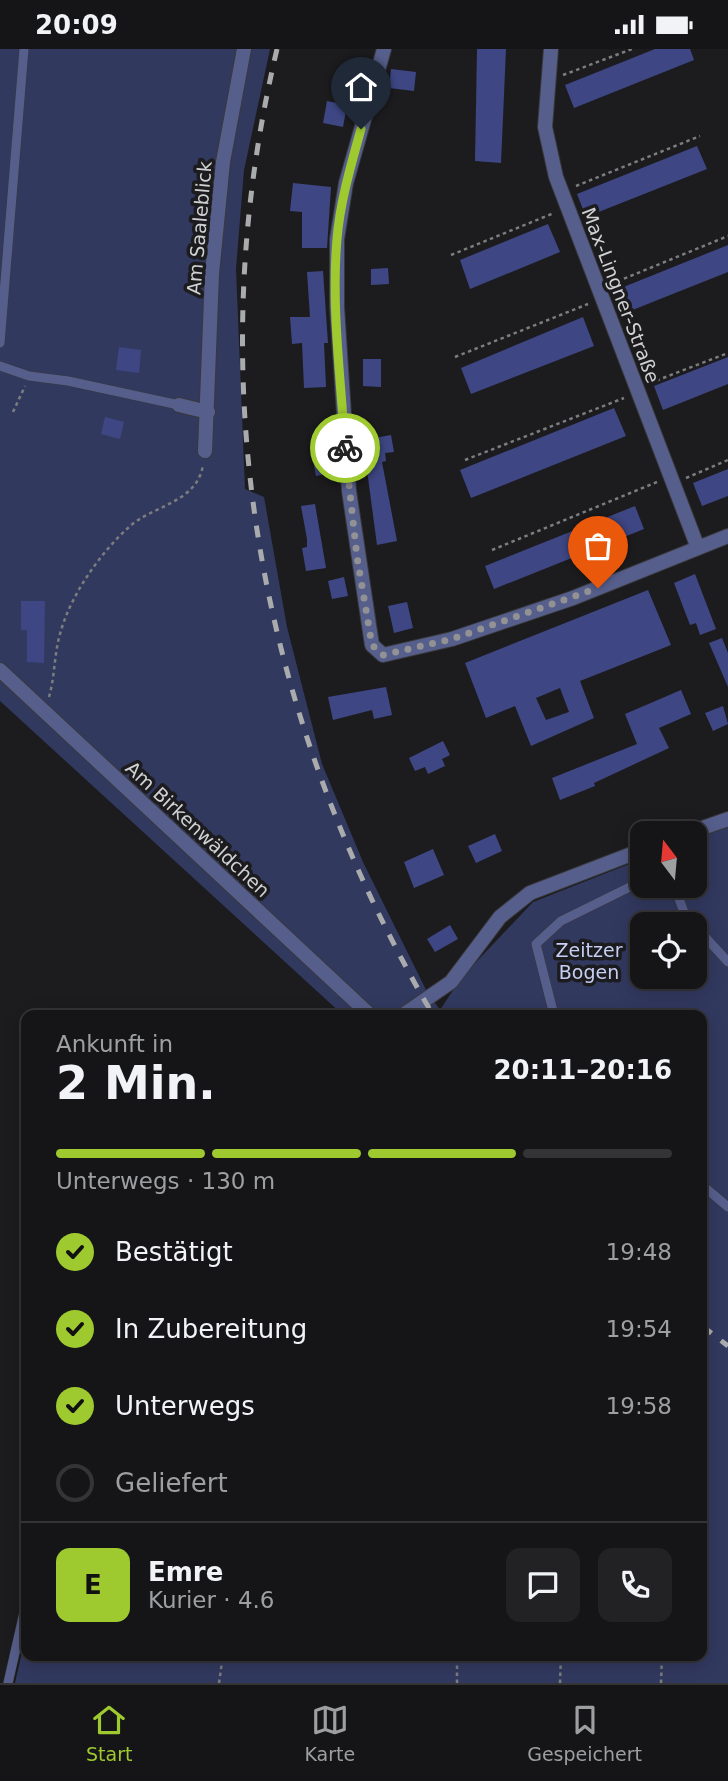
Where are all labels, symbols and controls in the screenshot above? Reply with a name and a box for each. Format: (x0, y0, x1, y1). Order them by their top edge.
text: 20:09 (35, 10, 118, 40)
pin (331, 57, 391, 129)
icon: home (342, 68, 380, 106)
street label: Am Saaleblick (182, 160, 216, 296)
street label: Max-Lingner-Straße (577, 204, 665, 386)
courier (310, 413, 380, 483)
icon: bike (326, 429, 364, 467)
pin (568, 516, 628, 588)
icon: bag (579, 527, 617, 565)
street label: Am Birkenwäldchen (122, 757, 274, 901)
north arrow (630, 821, 707, 898)
map controls (630, 821, 707, 989)
button: locate (630, 912, 707, 989)
park label: Zeitzer Bogen (556, 939, 623, 983)
text: Ankunft in (56, 1031, 173, 1057)
text: 20:11–20:16 (493, 1055, 672, 1085)
text: 2 Min. (56, 1056, 216, 1110)
text: Unterwegs · 130 m (56, 1168, 275, 1194)
icon: check (56, 1233, 94, 1271)
text: Bestätigt (115, 1237, 233, 1267)
text: 19:48 (606, 1239, 672, 1265)
icon: check (56, 1310, 94, 1348)
text: In Zubereitung (115, 1314, 307, 1344)
text: 19:54 (606, 1316, 672, 1342)
icon: check (56, 1387, 94, 1425)
text: Unterwegs (115, 1391, 255, 1421)
text: 19:58 (606, 1393, 672, 1419)
text: Geliefert (115, 1468, 228, 1498)
button: chat (506, 1548, 580, 1622)
button: phone (598, 1548, 672, 1622)
text: Emre (148, 1557, 223, 1587)
text: E (84, 1570, 102, 1600)
text: Kurier · 4.6 (148, 1587, 274, 1613)
tab: Start (86, 1701, 132, 1765)
tab: Karte (304, 1701, 355, 1765)
tab: Gespeichert (527, 1701, 642, 1765)

